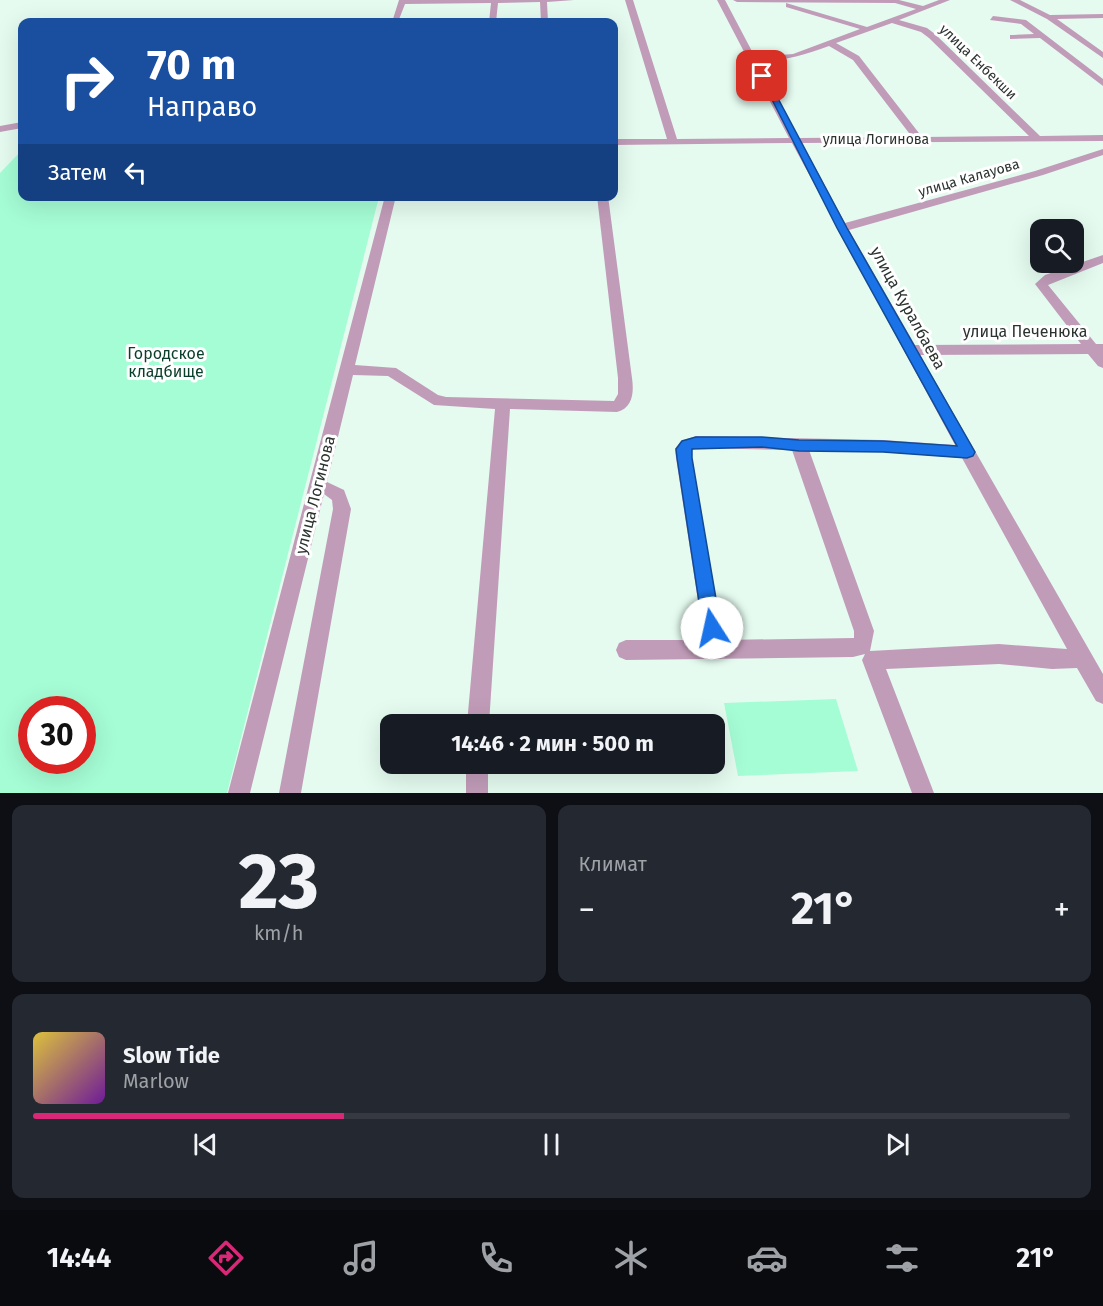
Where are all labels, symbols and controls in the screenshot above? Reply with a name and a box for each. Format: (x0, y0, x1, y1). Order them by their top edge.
street label: улица Енбекши (936, 21, 1020, 103)
text: 70 m (147, 40, 236, 90)
icon: right (48, 42, 126, 120)
pin (736, 50, 787, 101)
icon: arrive (745, 59, 778, 92)
text: Направо (147, 91, 257, 123)
street label: улица Логинова (823, 131, 929, 148)
street label: улица Калауова (917, 155, 1021, 201)
icon: left (119, 156, 152, 189)
text: Затем (48, 159, 107, 186)
map controls (1030, 219, 1084, 273)
button: search (1030, 219, 1084, 273)
street label: улица Куралбаева (866, 243, 950, 373)
street label: улица Печенюка (963, 322, 1087, 341)
park label: Городское кладбище (127, 344, 205, 381)
street label: улица Логинова (291, 434, 339, 556)
position arrow (680, 596, 744, 660)
speed limit sign: 30 (18, 696, 96, 774)
text: 14:46 · 2 мин · 500 m (451, 730, 654, 757)
text: 23 (239, 835, 319, 929)
text: Климат (579, 852, 647, 876)
text: 21° (791, 882, 858, 936)
text: − (579, 890, 595, 930)
text: + (1054, 890, 1070, 930)
text: km/h (254, 921, 304, 945)
text: Slow Tide (123, 1042, 220, 1069)
text: Marlow (123, 1069, 189, 1093)
icon: previous (189, 1128, 222, 1161)
icon: pause (535, 1128, 568, 1161)
icon: next (881, 1128, 914, 1161)
icon: directions (205, 1237, 247, 1279)
icon: music (340, 1237, 382, 1279)
icon: phone (475, 1237, 517, 1279)
icon: climate (610, 1237, 652, 1279)
icon: car (746, 1237, 788, 1279)
icon: filters (881, 1237, 923, 1279)
text: 14:44 (47, 1242, 111, 1274)
text: 21° (1016, 1242, 1056, 1274)

